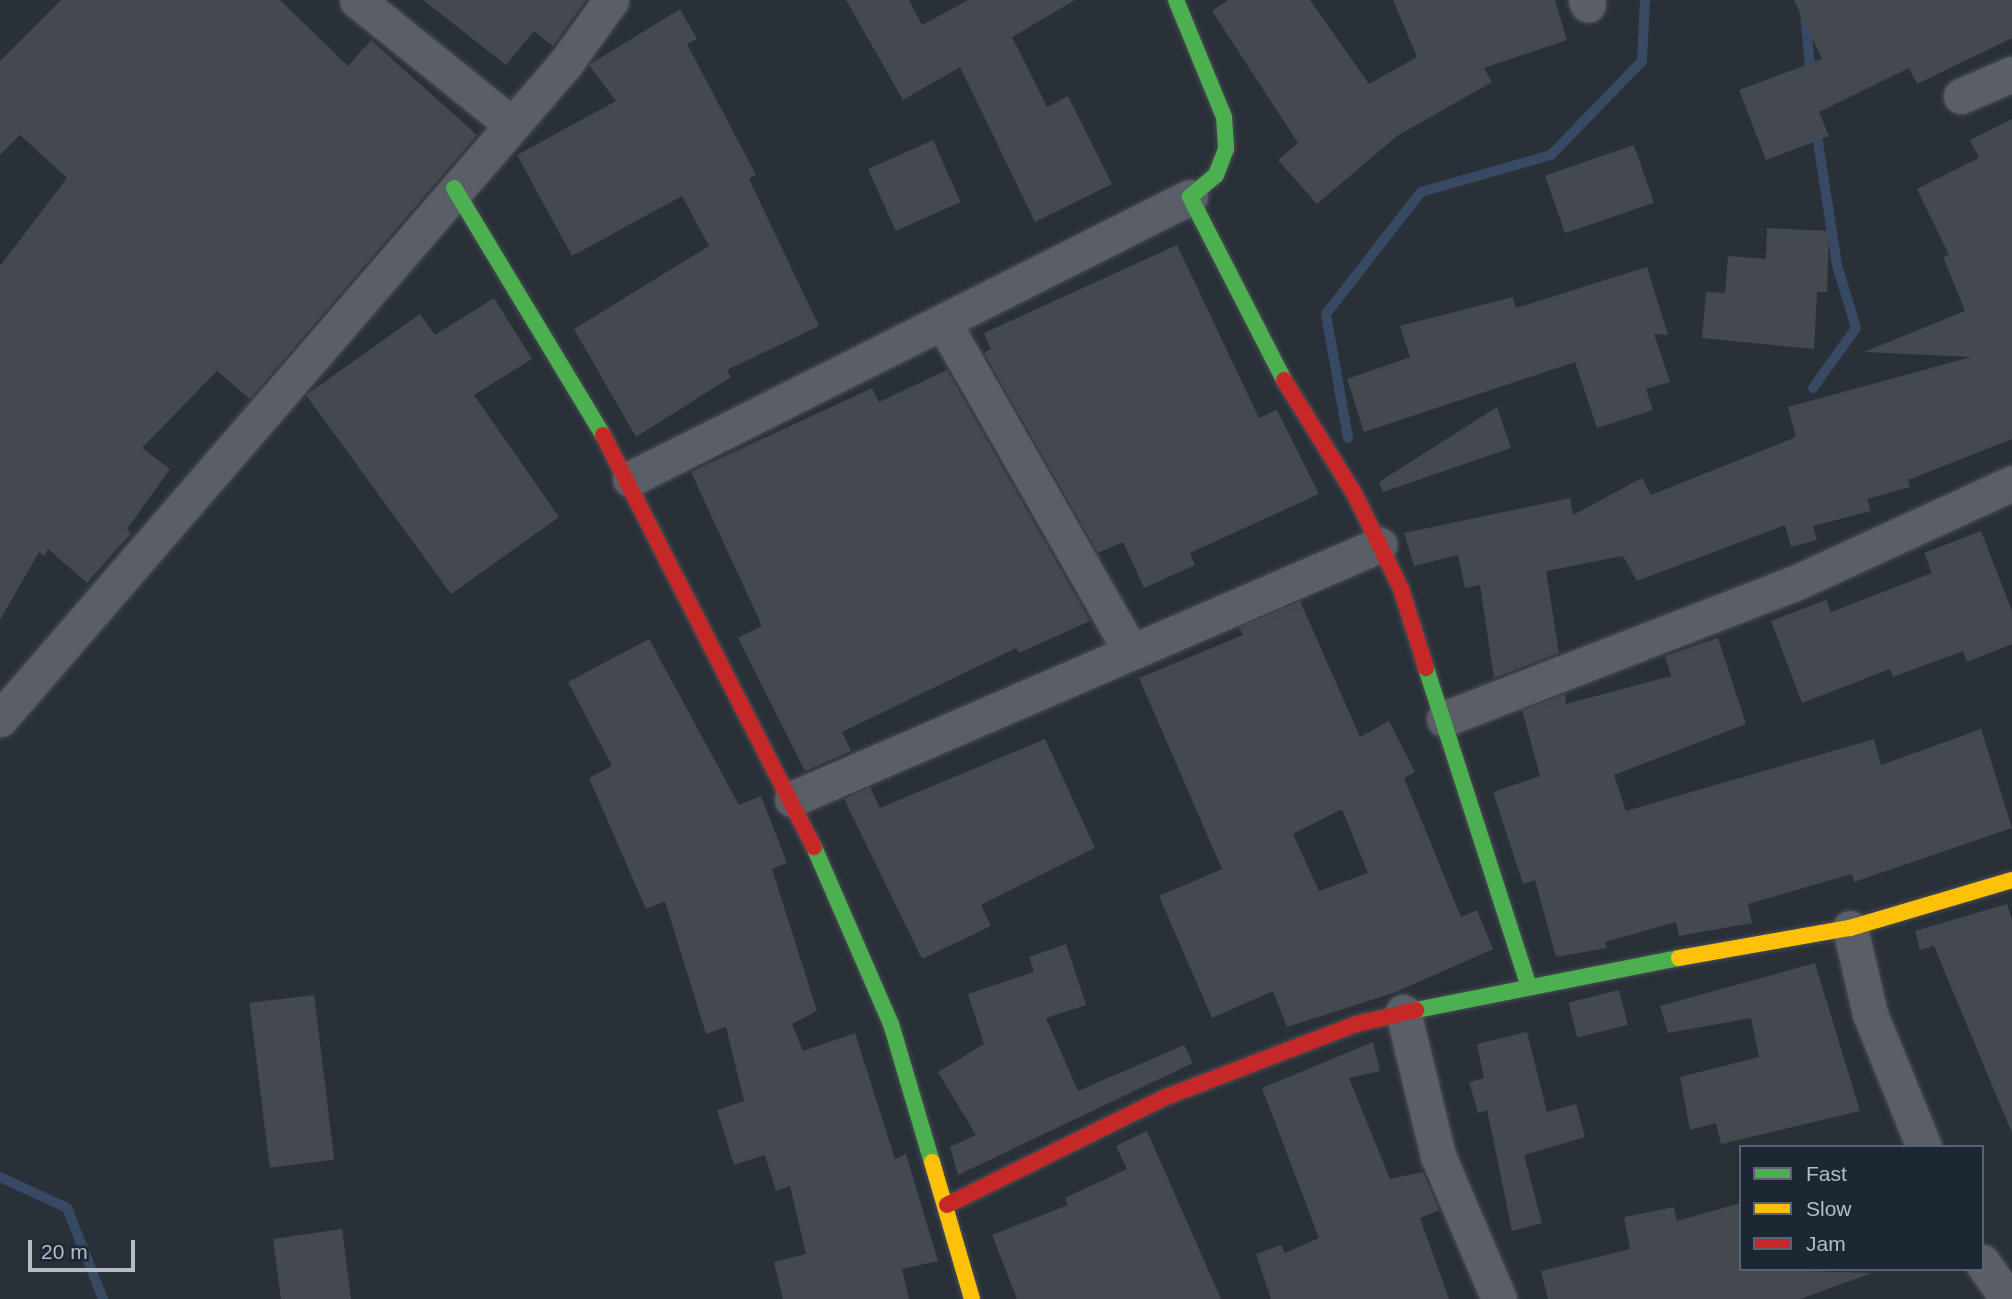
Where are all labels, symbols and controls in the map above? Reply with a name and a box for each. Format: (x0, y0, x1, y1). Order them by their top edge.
legend (1739, 1145, 1984, 1271)
text: Fast (1806, 1162, 1847, 1185)
text: Slow (1806, 1197, 1852, 1220)
scale bar (32, 1226, 138, 1270)
text: Jam (1806, 1232, 1846, 1255)
text: 20 m (41, 1240, 88, 1263)

